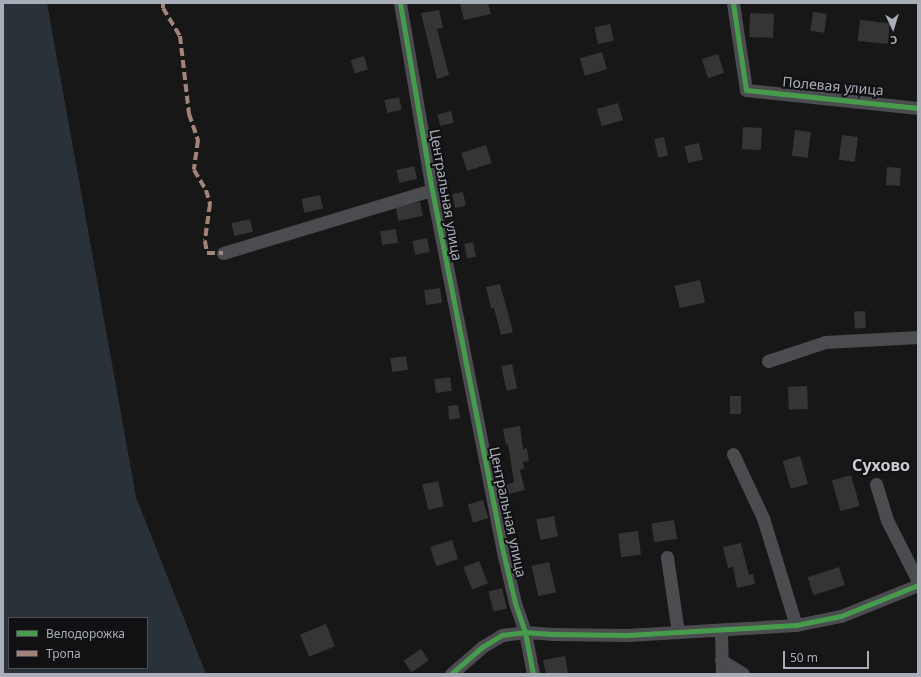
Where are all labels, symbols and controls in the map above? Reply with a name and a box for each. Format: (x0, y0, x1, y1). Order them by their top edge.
north arrow (873, 8, 913, 48)
text: С (890, 33, 898, 48)
street label: Полевая улица (782, 73, 884, 99)
street label: Центральная улица (426, 128, 466, 262)
street label: Центральная улица (486, 445, 530, 579)
district label: Сухово (852, 455, 910, 475)
legend (8, 617, 148, 669)
text: Велодорожка (46, 625, 125, 642)
scale bar (785, 643, 871, 669)
text: Тропа (46, 645, 81, 662)
text: 50 m (790, 649, 818, 666)

